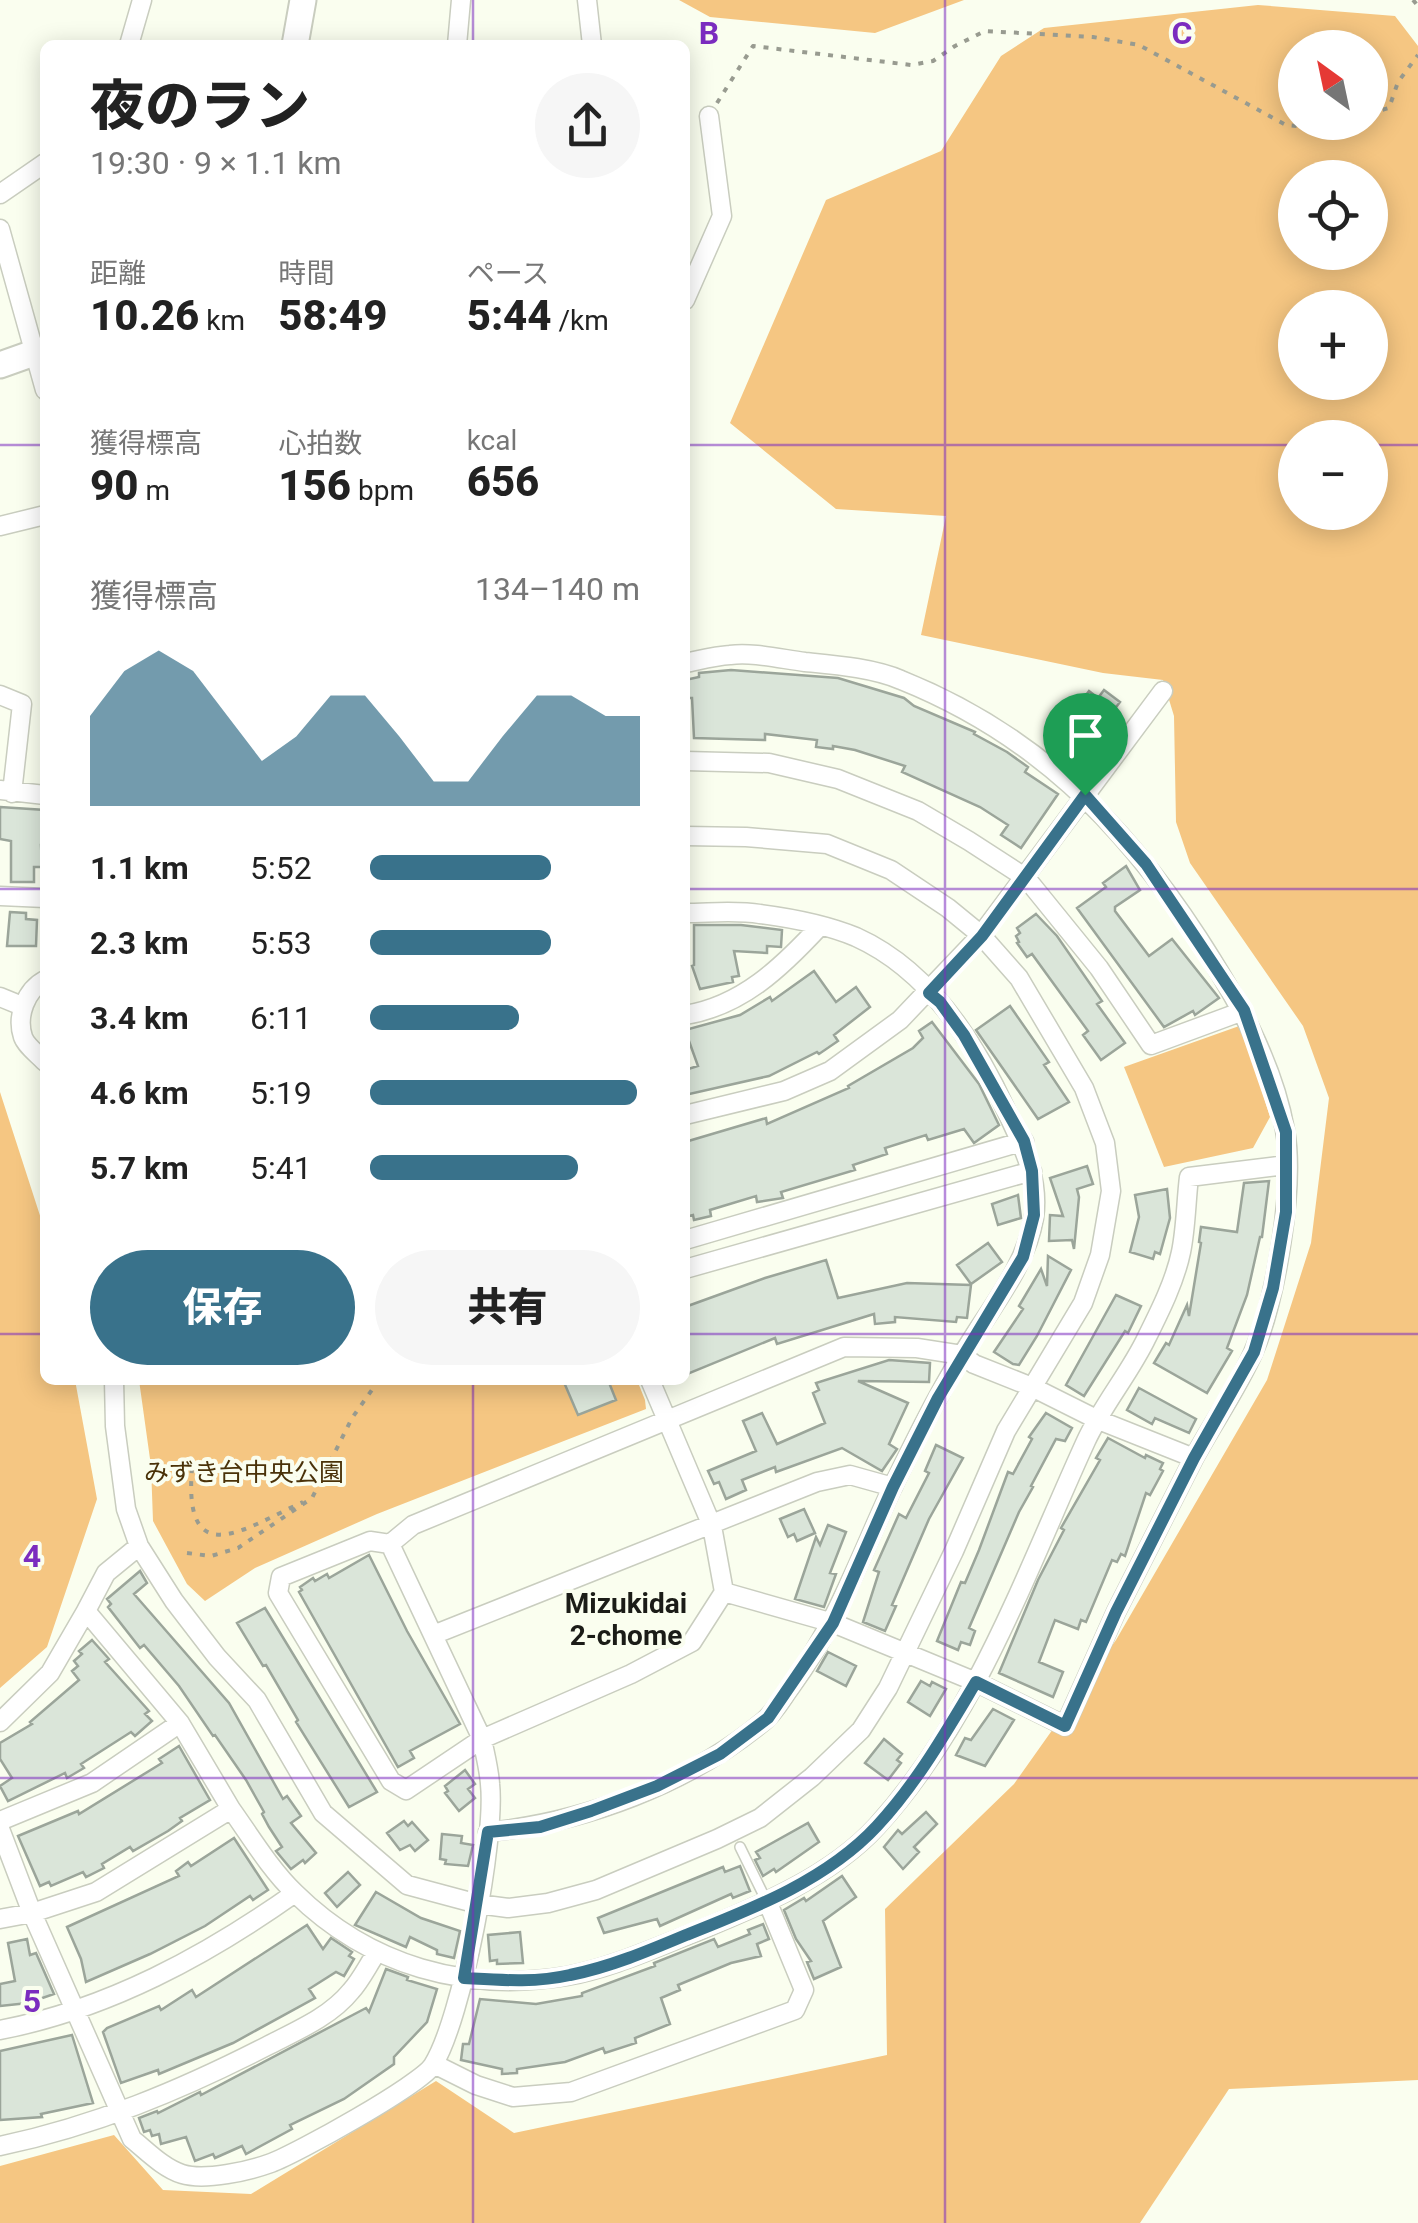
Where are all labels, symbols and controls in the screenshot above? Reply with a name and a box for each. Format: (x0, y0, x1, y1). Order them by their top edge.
text: B (699, 14, 719, 52)
text: C (1172, 14, 1192, 52)
north arrow (1278, 30, 1388, 140)
map controls (1278, 30, 1388, 530)
button: share (535, 73, 640, 178)
text: 夜のラン (90, 74, 310, 138)
text: 19:30 · 9 × 1.1 km (90, 144, 341, 182)
button: locate (1278, 160, 1388, 270)
text: 距離 (90, 257, 146, 290)
text: 時間 (278, 257, 334, 290)
text: ペース (467, 257, 549, 290)
button: + (1278, 290, 1388, 400)
text: 10.26 (90, 291, 199, 340)
text: 58:49 (278, 291, 387, 340)
text: 5:44 (467, 291, 552, 340)
text: km (199, 304, 245, 337)
text: /km (552, 304, 609, 337)
button: − (1278, 420, 1388, 530)
text: kcal (467, 424, 517, 457)
text: 獲得標高 (90, 427, 202, 460)
text: 心拍数 (278, 427, 362, 460)
text: 656 (467, 457, 539, 506)
text: 90 (90, 461, 138, 510)
text: 156 (278, 461, 351, 510)
text: m (138, 474, 170, 507)
text: bpm (351, 474, 414, 507)
text: 134–140 m (475, 570, 640, 608)
text: 獲得標高 (90, 577, 218, 615)
pin (1043, 693, 1128, 796)
icon: arrive (1058, 708, 1113, 763)
text: 1.1 km (90, 849, 189, 887)
text: 5:52 (250, 849, 312, 887)
text: 2.3 km (90, 924, 189, 962)
text: 5:53 (250, 924, 312, 962)
text: 3.4 km (90, 999, 189, 1037)
text: 6:11 (250, 999, 312, 1037)
text: 4.6 km (90, 1074, 189, 1112)
text: 5:19 (250, 1074, 312, 1112)
text: 5.7 km (90, 1149, 189, 1187)
text: 5:41 (250, 1149, 312, 1187)
button: 保存 (90, 1250, 355, 1365)
button: 共有 (375, 1250, 640, 1365)
park label: みずき台中央公園 (144, 1458, 344, 1487)
text: 4 (23, 1537, 41, 1575)
district label: Mizukidai 2-chome (565, 1587, 687, 1652)
text: 5 (23, 1982, 41, 2020)

